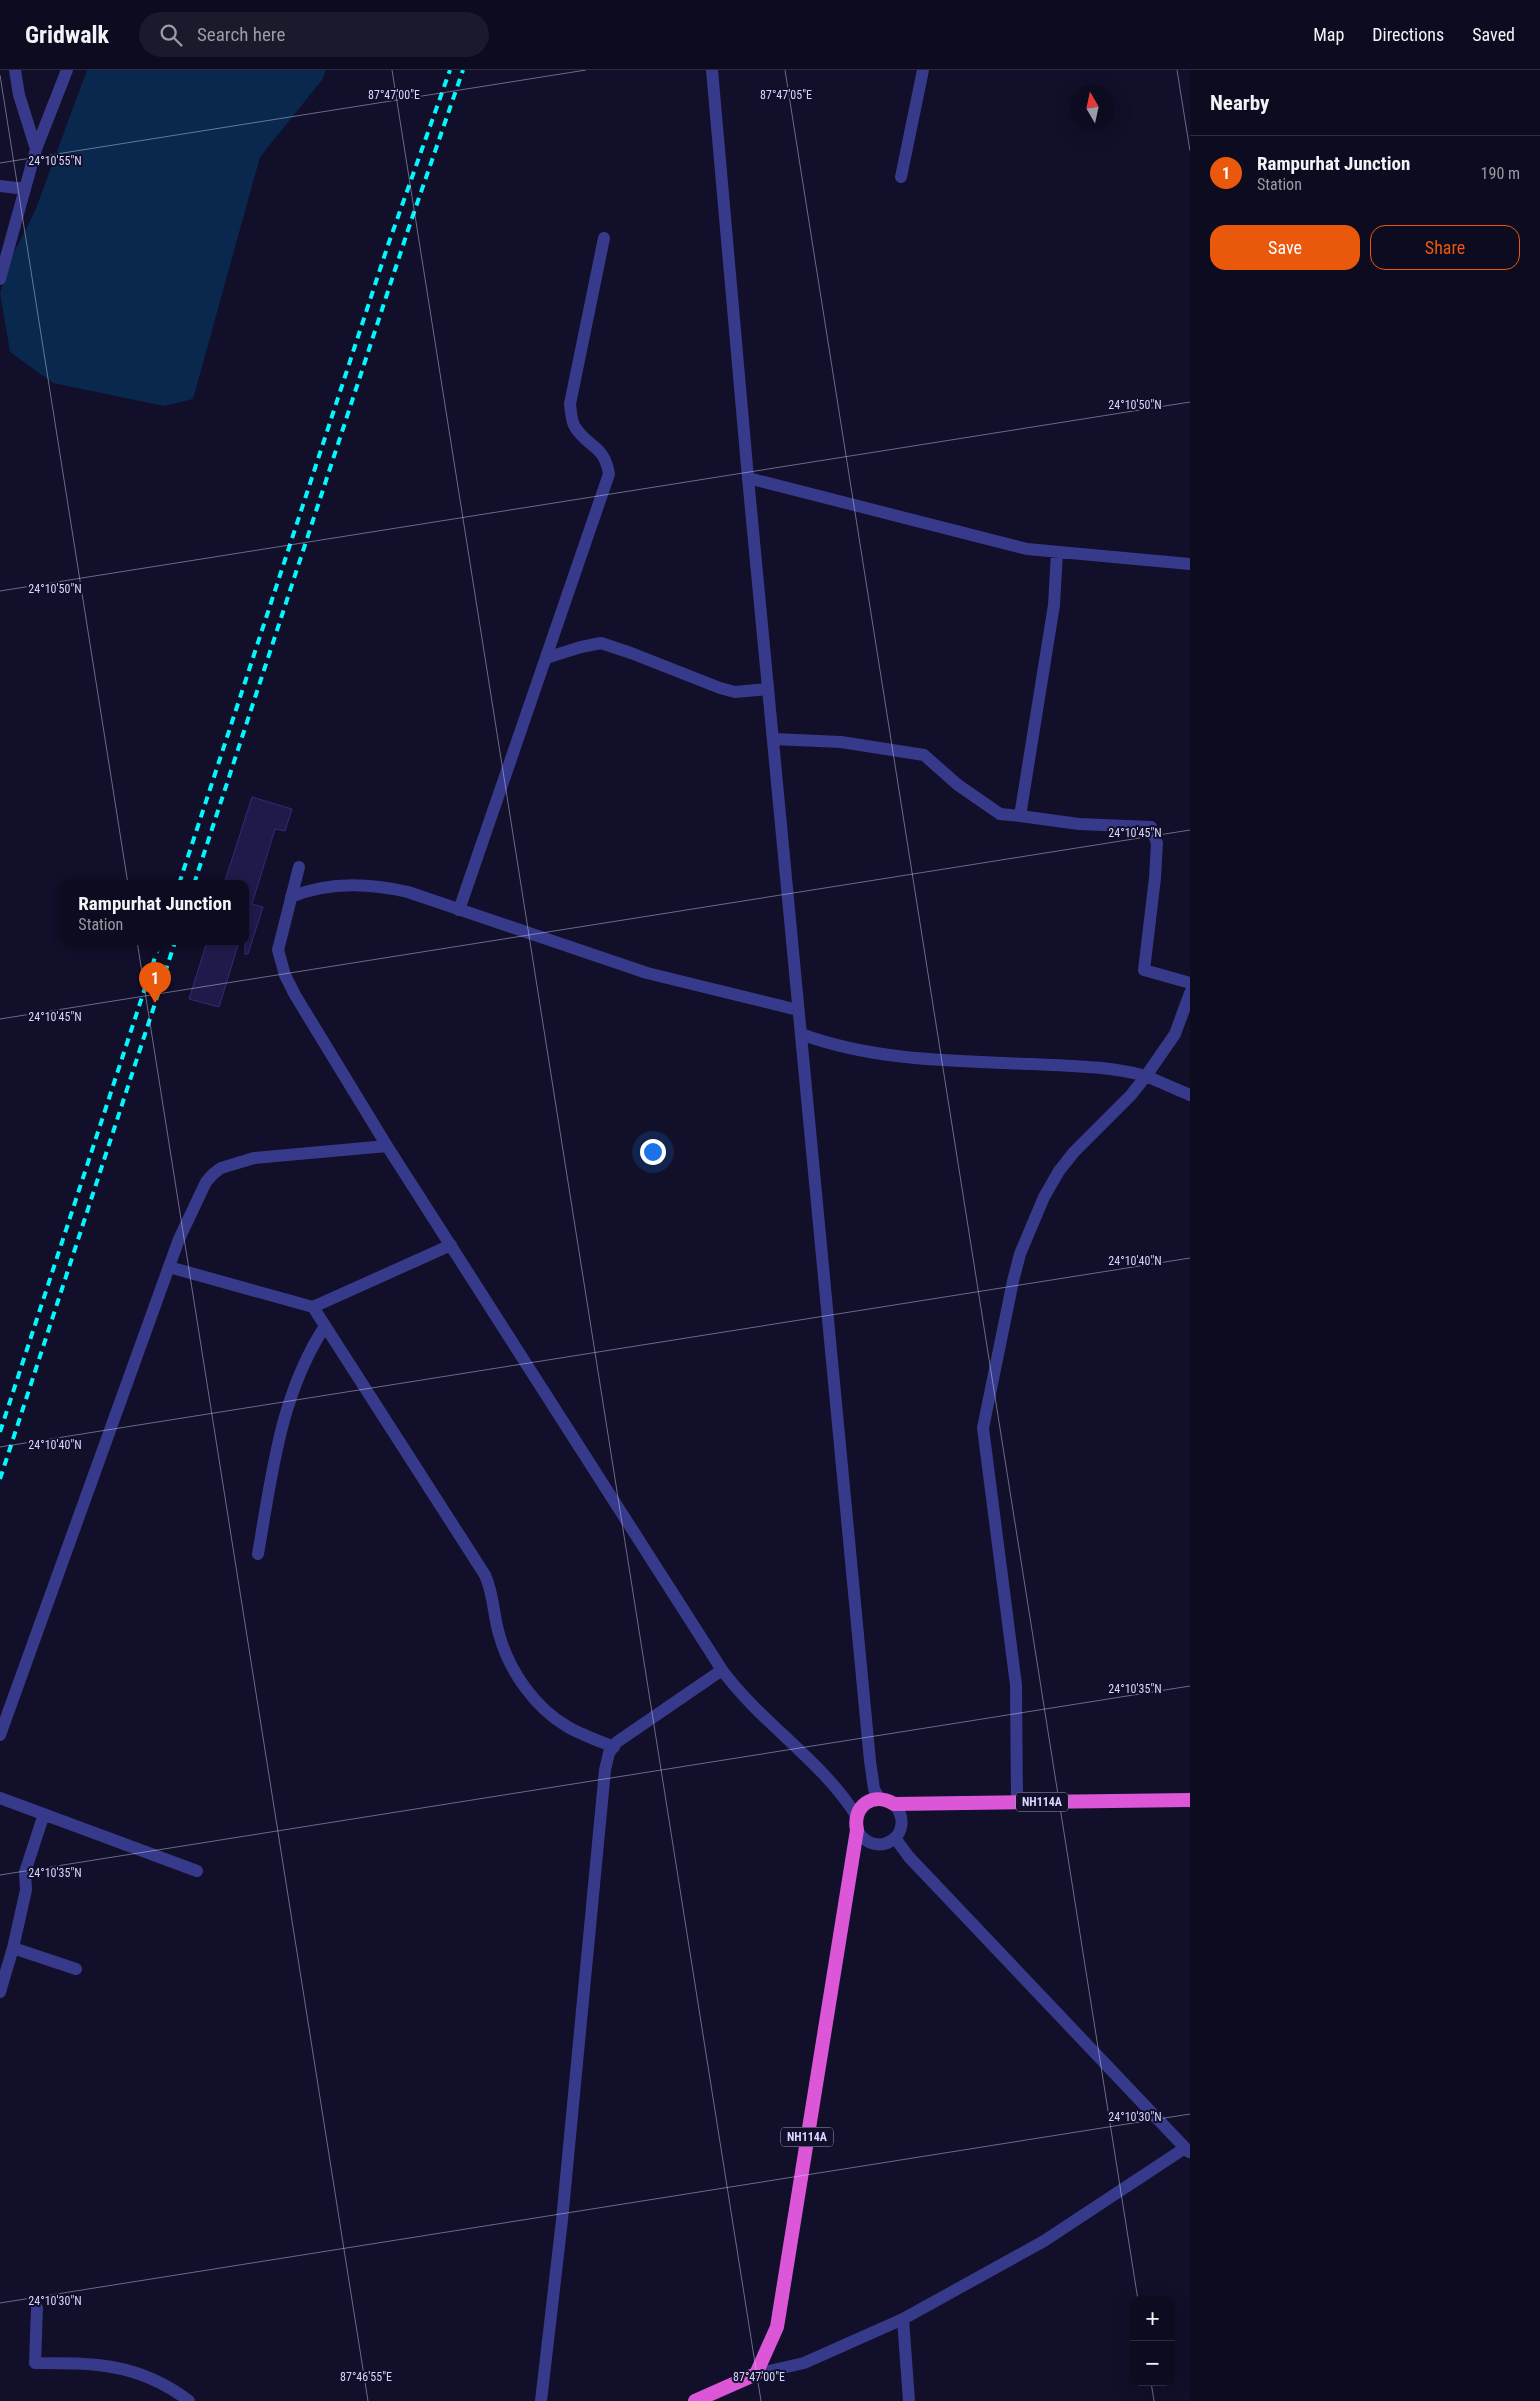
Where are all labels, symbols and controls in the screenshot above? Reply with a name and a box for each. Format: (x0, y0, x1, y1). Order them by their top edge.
search box (139, 12, 489, 57)
text: Gridwalk (25, 21, 109, 49)
icon: search (157, 21, 185, 49)
text: Search here (197, 23, 285, 46)
text: Map (1313, 24, 1344, 45)
text: Directions (1372, 24, 1444, 45)
text: Saved (1472, 24, 1515, 45)
north arrow (1070, 85, 1115, 130)
text: 87°47'00"E (368, 88, 420, 102)
text: 87°47'05"E (760, 88, 812, 102)
text: Nearby (1210, 91, 1269, 115)
text: Rampurhat Junction (1257, 152, 1410, 175)
text: 24°10'55"N (28, 154, 82, 168)
text: 1 (1222, 164, 1230, 183)
text: 190 m (1481, 164, 1520, 183)
text: Station (1257, 175, 1302, 194)
button: Save (1210, 225, 1360, 270)
button: Share (1370, 225, 1520, 270)
text: 24°10'50"N (1108, 398, 1162, 412)
text: 24°10'50"N (28, 582, 82, 596)
text: 24°10'45"N (1108, 826, 1162, 840)
popup (61, 880, 249, 945)
text: Rampurhat Junction (78, 892, 232, 915)
text: Station (78, 915, 123, 934)
pin: 1 (139, 962, 171, 1003)
text: 24°10'45"N (28, 1010, 82, 1024)
your location (640, 1139, 666, 1165)
text: 24°10'40"N (1108, 1254, 1162, 1268)
text: 24°10'40"N (28, 1438, 82, 1452)
text: 24°10'35"N (1108, 1682, 1162, 1696)
road number: NH114A (1016, 1792, 1068, 1811)
text: 24°10'35"N (28, 1866, 82, 1880)
text: 24°10'30"N (1108, 2110, 1162, 2124)
road number: NH114A (781, 2128, 833, 2146)
text: 24°10'30"N (28, 2294, 82, 2308)
map controls (1130, 2296, 1175, 2386)
button: + (1130, 2296, 1175, 2341)
button: − (1130, 2341, 1175, 2386)
text: 87°46'55"E (340, 2370, 392, 2384)
text: 87°47'00"E (733, 2370, 785, 2384)

